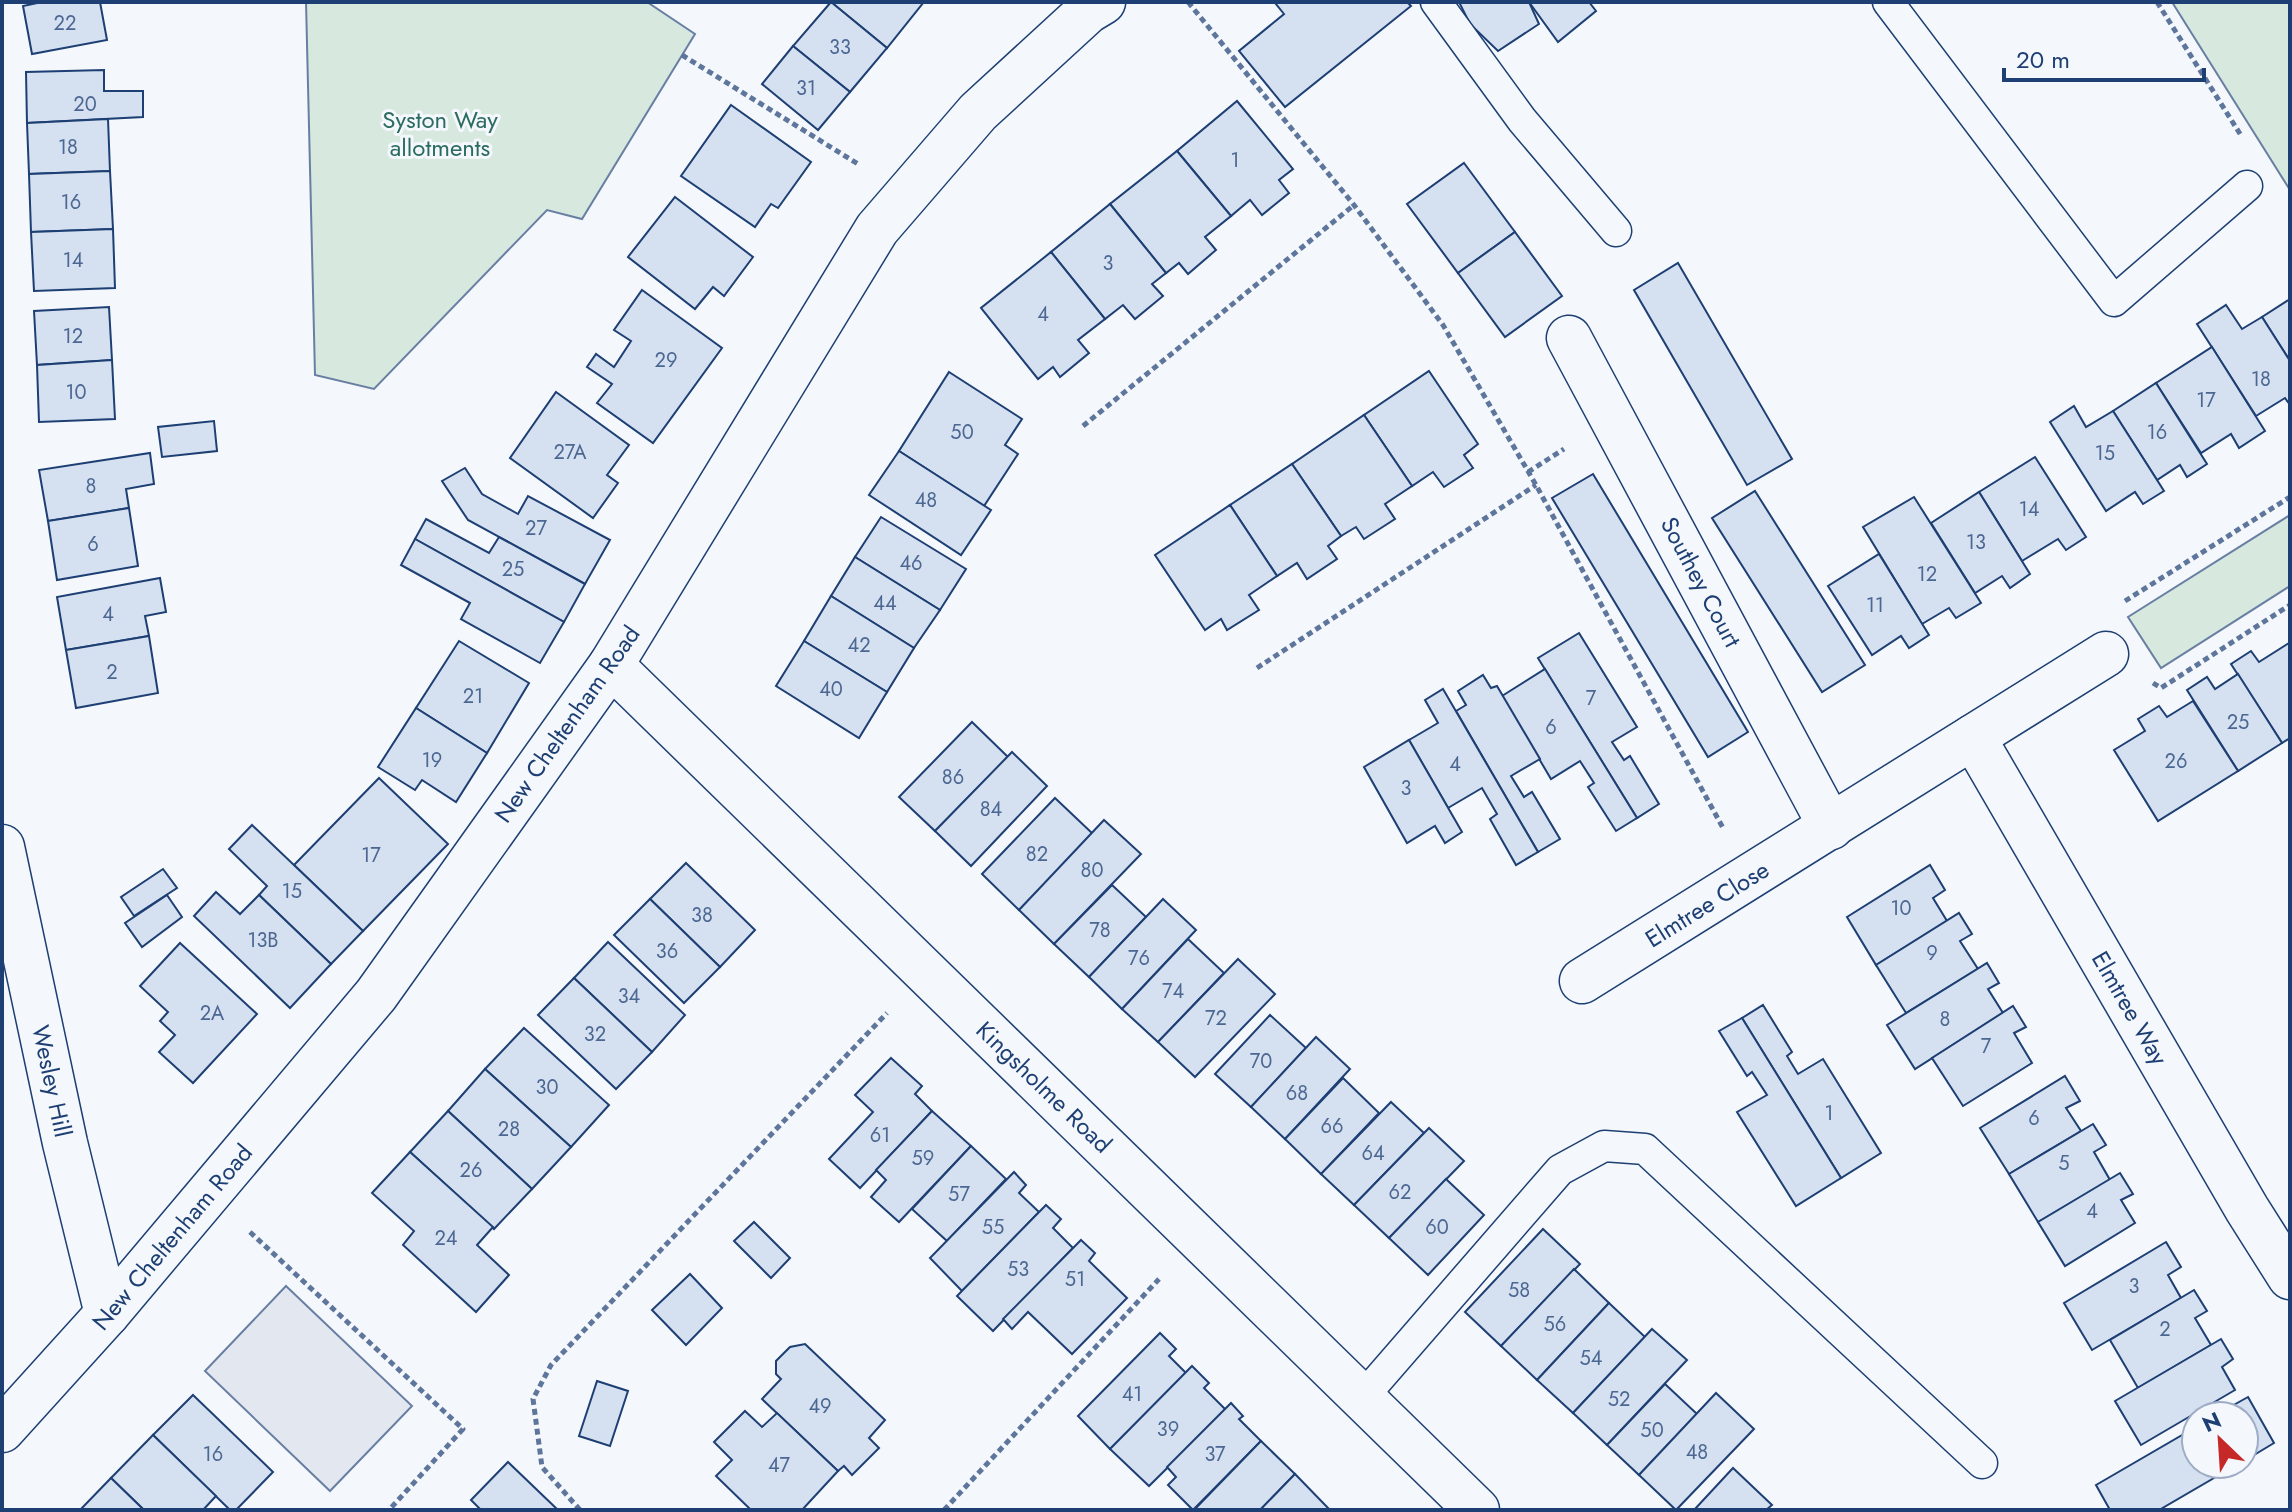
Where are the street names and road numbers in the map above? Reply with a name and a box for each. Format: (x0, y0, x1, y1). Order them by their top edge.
street label: Southey Court (1652, 511, 1750, 654)
street label: New Cheltenham Road (486, 618, 648, 830)
street label: Elmtree Close (1638, 852, 1776, 956)
street label: Elmtree Way (2083, 945, 2177, 1072)
street label: Kingsholme Road (968, 1013, 1120, 1161)
street label: Wesley Hill (23, 1022, 81, 1140)
street label: New Cheltenham Road (84, 1136, 260, 1338)

